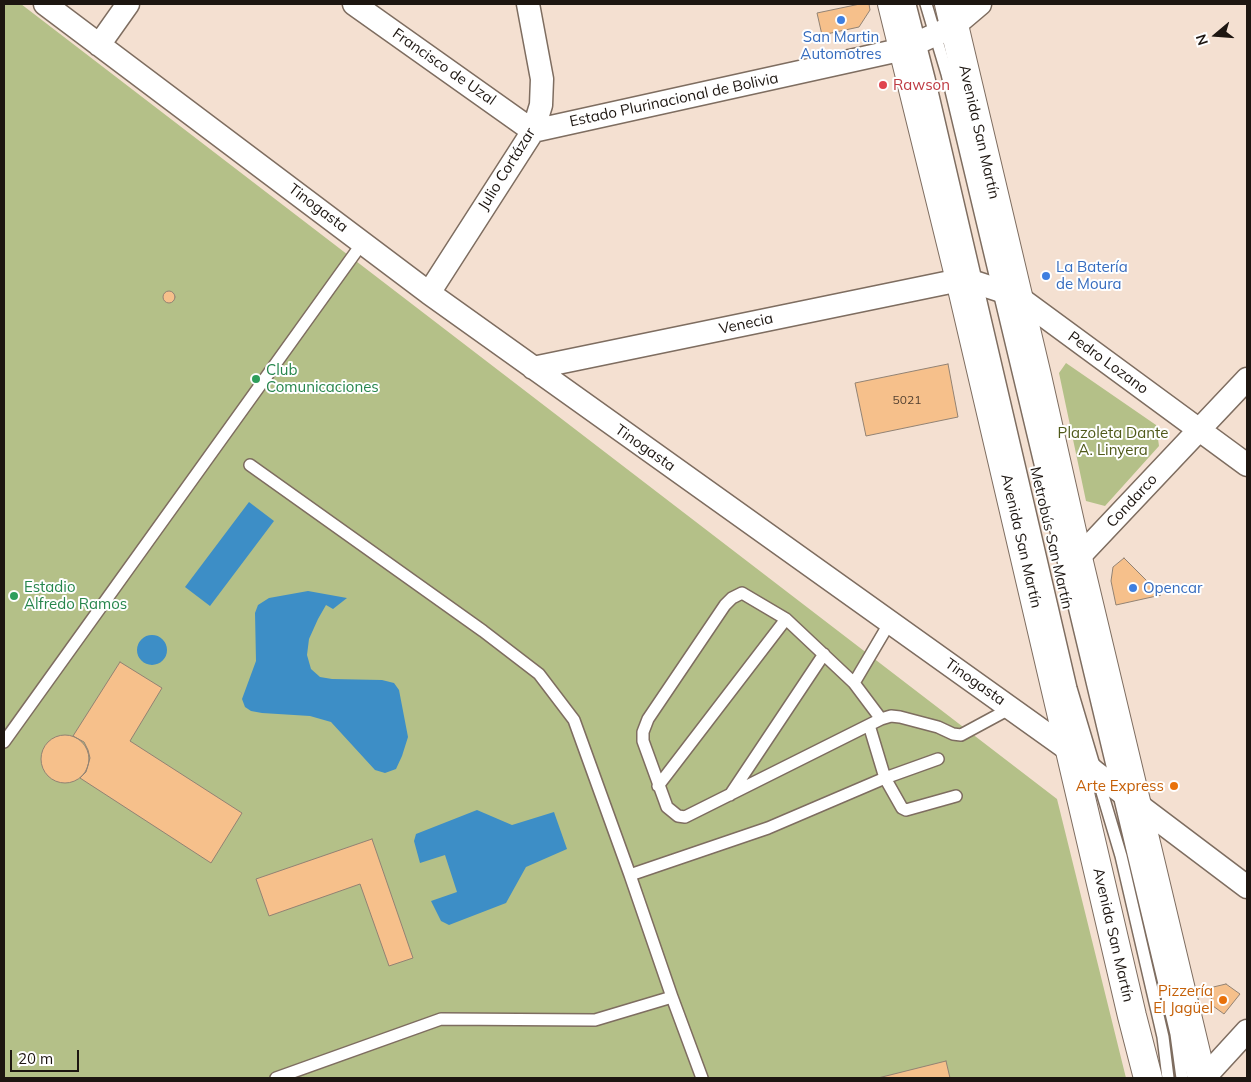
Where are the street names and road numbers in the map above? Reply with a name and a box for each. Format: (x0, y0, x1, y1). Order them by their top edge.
street label: Francisco de Uzal (389, 25, 499, 109)
street label: Avenida San Martín (955, 63, 1003, 201)
street label: Estado Plurinacional de Bolivia (568, 69, 780, 131)
street label: Julio Cortázar (475, 124, 539, 214)
street label: Tinogasta (285, 180, 351, 236)
street label: Venecia (717, 310, 775, 338)
street label: Pedro Lozano (1064, 328, 1152, 398)
street label: Tinogasta (611, 421, 679, 475)
street label: Metrobús San Martín (1026, 465, 1076, 611)
street label: Condarco (1103, 471, 1161, 531)
street label: Avenida San Martín (997, 472, 1045, 610)
street label: Tinogasta (941, 655, 1009, 709)
street label: Avenida San Martín (1089, 866, 1137, 1004)

